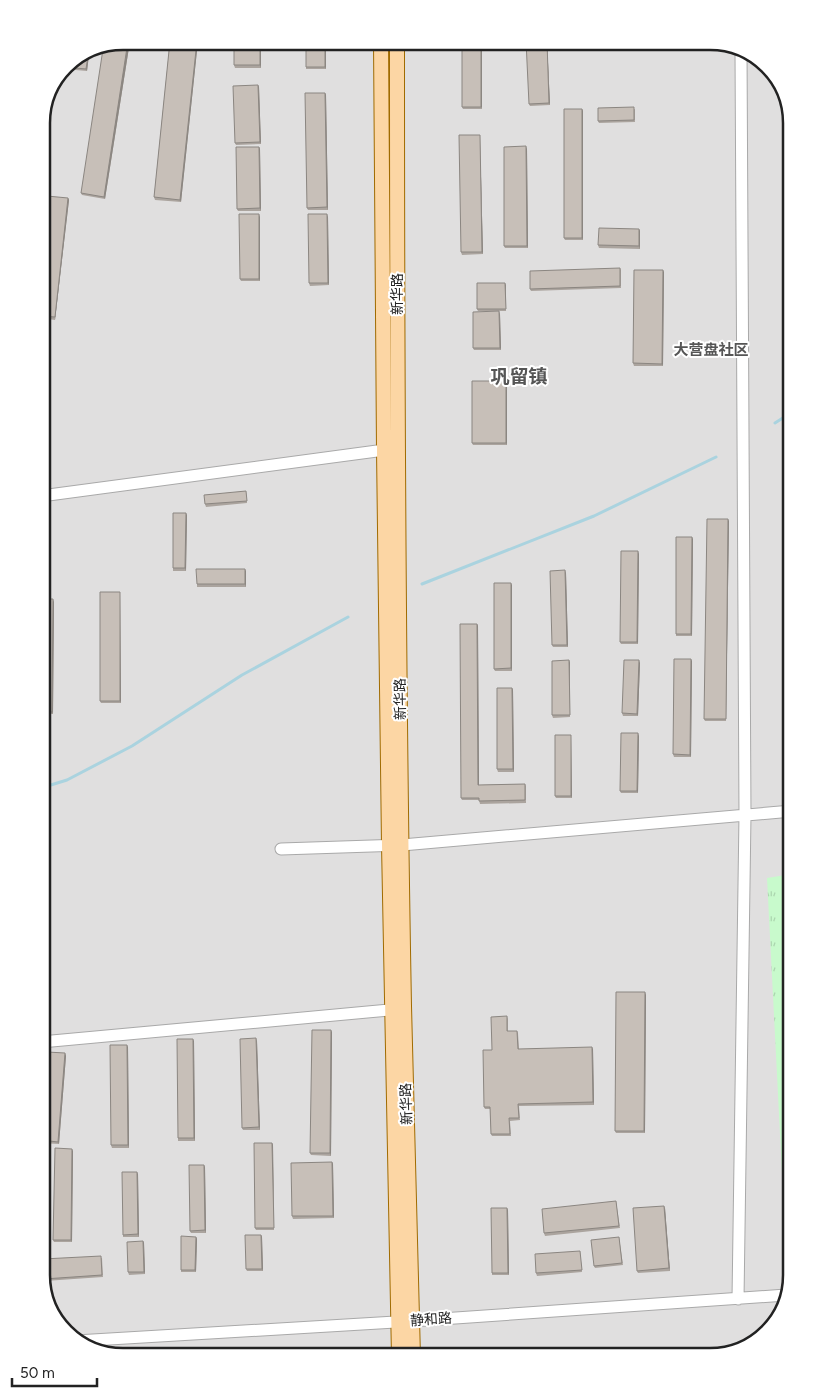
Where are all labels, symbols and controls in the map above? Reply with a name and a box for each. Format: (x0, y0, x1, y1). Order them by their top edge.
street label: 新华路 (389, 273, 406, 315)
district label: 大营盘社区 (673, 341, 749, 359)
district label: 巩留镇 (490, 365, 548, 388)
street label: 新华路 (392, 678, 409, 720)
street label: 新华路 (397, 1083, 416, 1125)
street label: 静和路 (409, 1310, 453, 1329)
scale bar (12, 1356, 98, 1388)
text: 50 m (20, 1364, 55, 1382)

